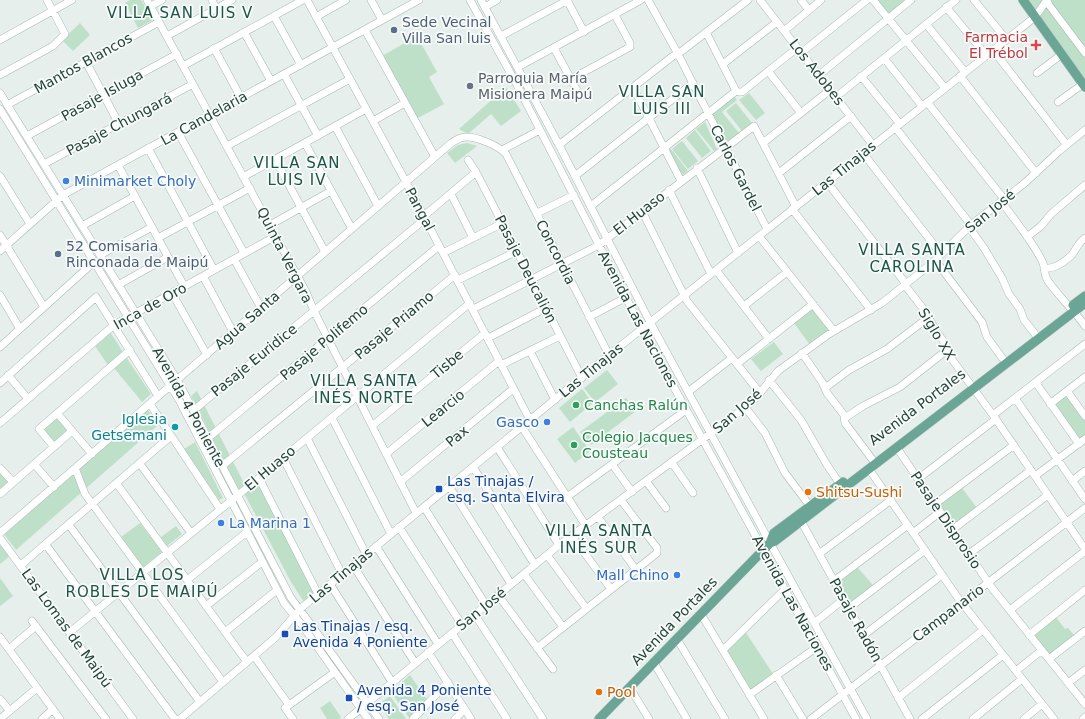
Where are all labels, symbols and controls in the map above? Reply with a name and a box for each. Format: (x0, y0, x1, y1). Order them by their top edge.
district label: VILLA SAN LUIS V (107, 4, 253, 22)
place label: Sede Vecinal Villa San luis (402, 14, 491, 46)
marker: Sede Vecinal Villa San luis (389, 25, 399, 35)
street label: Mantos Blancos (31, 29, 135, 97)
place label: Farmacia El Trébol (965, 29, 1028, 61)
street label: Los Adobes (786, 36, 848, 108)
marker: Farmacia El Trébol (1031, 40, 1041, 50)
street label: Pasaje Isluga (58, 66, 146, 124)
place label: Parroquia María Misionera Maipú (478, 70, 592, 102)
marker: Parroquia María Misionera Maipú (465, 81, 475, 91)
district label: VILLA SAN LUIS III (618, 83, 706, 118)
street label: La Candelaria (158, 88, 250, 148)
street label: Pasaje Chungará (63, 89, 175, 159)
street label: Carlos Gardel (707, 122, 765, 214)
street label: Las Tinajas (809, 137, 879, 199)
district label: VILLA SAN LUIS IV (253, 154, 341, 189)
place label: Minimarket Choly (74, 173, 196, 189)
marker: Minimarket Choly (61, 176, 71, 186)
street label: Pangal (402, 185, 438, 233)
street label: San José (962, 186, 1018, 236)
street label: El Huaso (610, 188, 668, 238)
street label: Quinta Vergara (254, 204, 316, 306)
street label: Pasaje Deucalión (492, 212, 560, 326)
street label: Concordia (533, 217, 579, 287)
place label: 52 Comisaria Rinconada de Maipú (66, 238, 208, 270)
district label: VILLA SANTA CAROLINA (858, 241, 966, 276)
street label: Avenida Las Naciones (595, 248, 681, 390)
marker: 52 Comisaria Rinconada de Maipú (53, 249, 63, 259)
street label: Inca de Oro (111, 279, 189, 333)
street label: Agua Santa (211, 287, 283, 353)
street label: Pasaje Priamo (351, 287, 437, 363)
street label: Pasaje Polifemo (277, 301, 371, 383)
street label: Siglo XX (915, 305, 959, 363)
street label: Pasaje Euridice (208, 321, 300, 399)
street label: Las Tinajas (556, 339, 626, 401)
street label: Avenida 4 Poniente (149, 344, 229, 470)
street label: Tisbe (427, 346, 466, 383)
street label: Avenida Portales (866, 366, 968, 448)
district label: VILLA SANTA INÉS NORTE (310, 372, 418, 407)
street label: San José (709, 385, 765, 437)
street label: Learcio (418, 386, 468, 430)
place label: Canchas Ralún (584, 397, 688, 413)
marker: Canchas Ralún (571, 400, 581, 410)
place label: Iglesia Getsemani (91, 411, 167, 443)
place label: Gasco (496, 414, 539, 430)
marker: Gasco (542, 417, 552, 427)
marker: Iglesia Getsemani (170, 422, 180, 432)
street label: Pax (442, 422, 472, 450)
place label: Colegio Jacques Cousteau (582, 429, 693, 461)
marker: Colegio Jacques Cousteau (569, 440, 579, 450)
street label: El Huaso (241, 442, 299, 494)
street label: Pasaje Disprosio (908, 468, 984, 572)
place label: Las Tinajas / esq. Santa Elvira (447, 473, 565, 505)
marker: Las Tinajas / esq. Santa Elvira (434, 484, 444, 494)
place label: Shitsu-Sushi (816, 484, 902, 500)
marker: Shitsu-Sushi (803, 487, 813, 497)
place label: La Marina 1 (229, 515, 311, 531)
marker: La Marina 1 (216, 518, 226, 528)
district label: VILLA SANTA INÉS SUR (545, 522, 653, 557)
street label: Avenida Las Naciones (749, 532, 837, 674)
street label: Las Tinajas (306, 544, 376, 606)
street label: Las Lomas de Maipú (19, 566, 115, 690)
district label: VILLA LOS ROBLES DE MAIPÚ (65, 566, 219, 601)
place label: Mall Chino (596, 567, 669, 583)
marker: Mall Chino (672, 570, 682, 580)
street label: Avenida Portales (628, 574, 720, 668)
street label: Pasaje Radón (826, 575, 886, 665)
street label: Campanario (909, 581, 987, 645)
street label: San José (453, 584, 509, 634)
place label: Las Tinajas / esq. Avenida 4 Poniente (293, 618, 428, 650)
marker: Las Tinajas / esq. Avenida 4 Poniente (280, 629, 290, 639)
place label: Avenida 4 Poniente / esq. San José (357, 682, 492, 714)
place label: Pool (607, 684, 636, 700)
marker: Pool (594, 687, 604, 697)
marker: Avenida 4 Poniente / esq. San José (344, 693, 354, 703)

